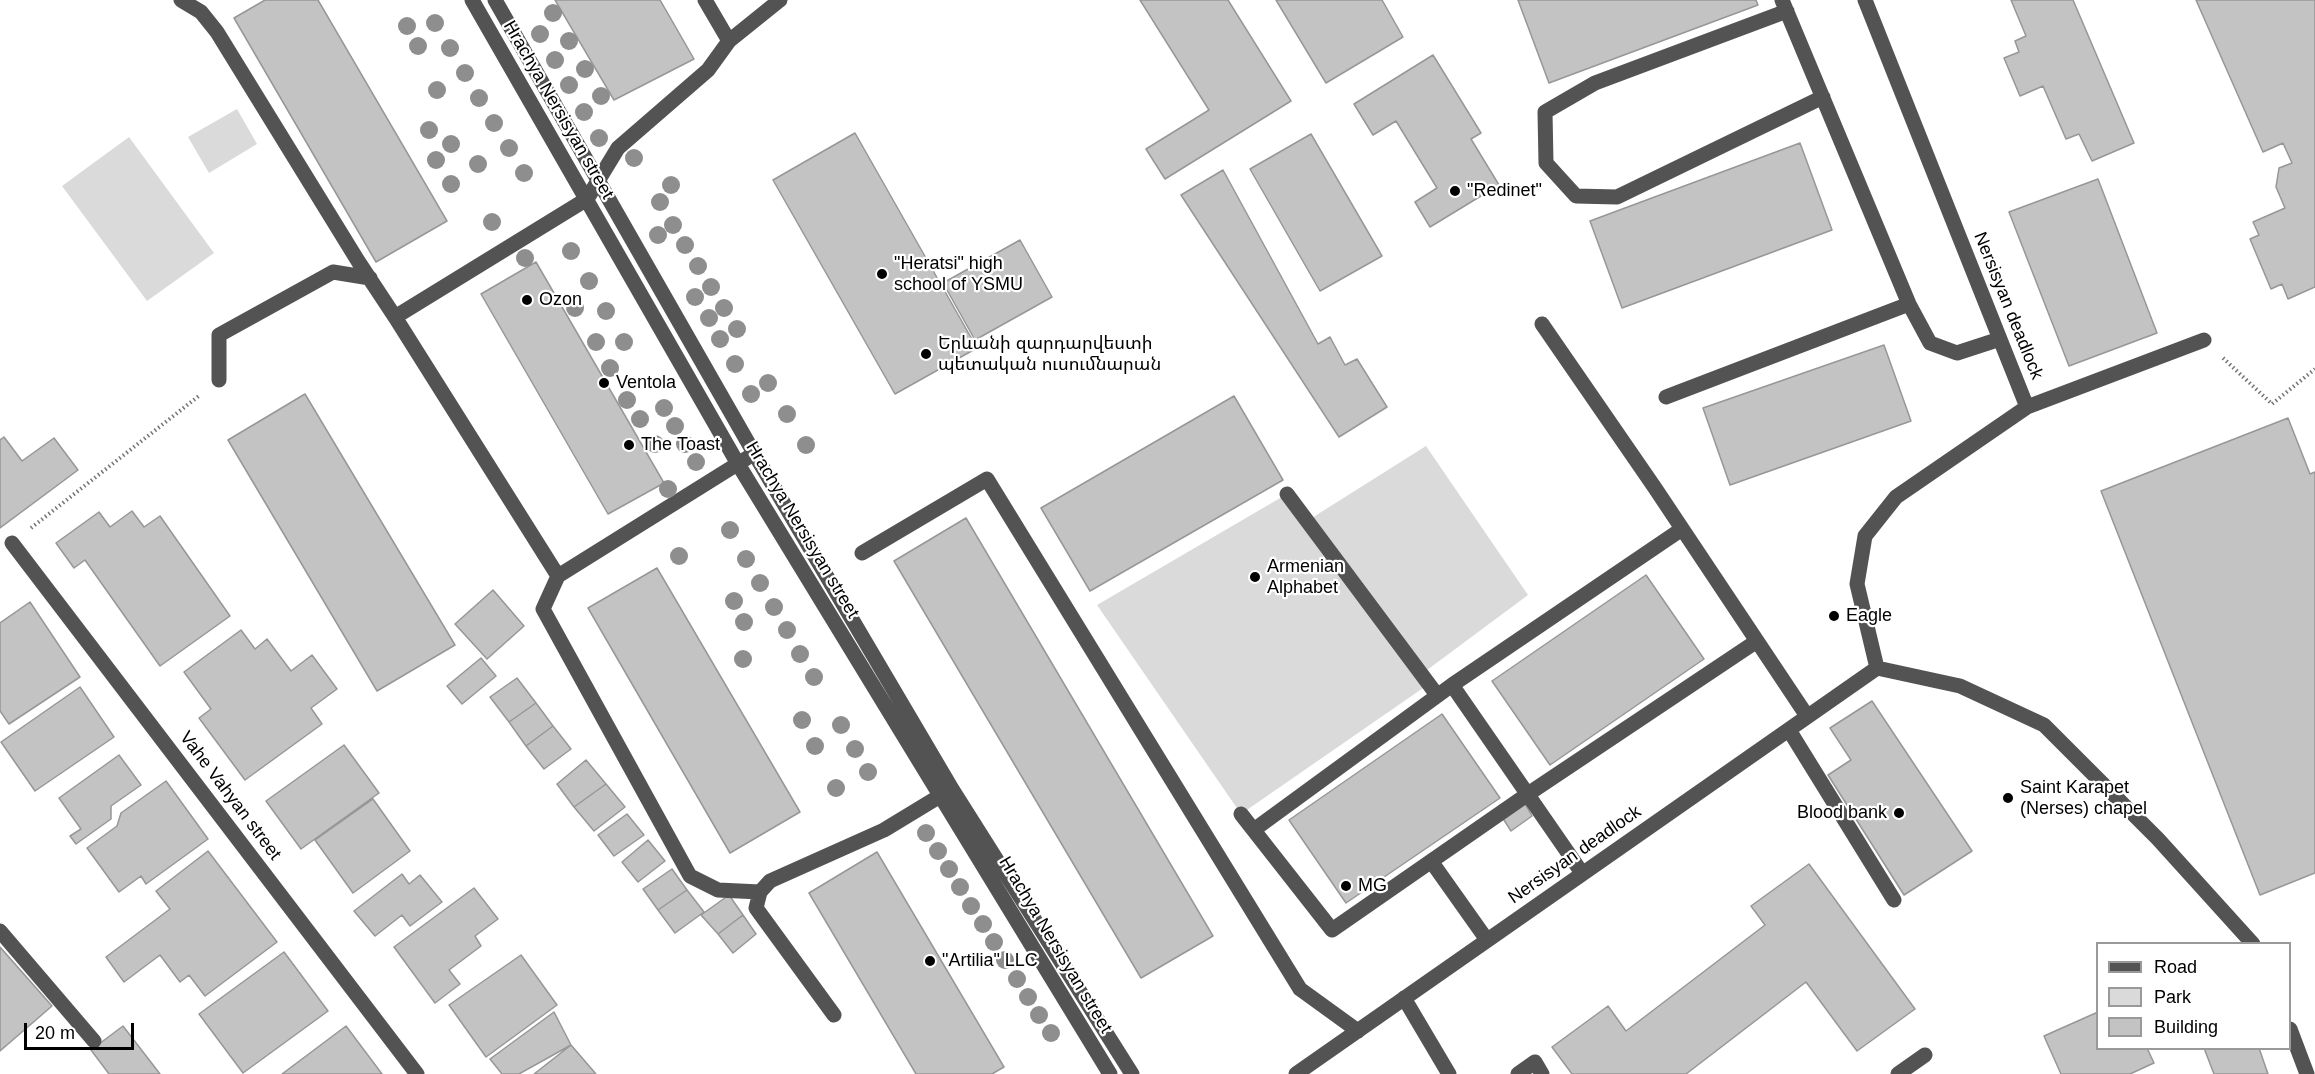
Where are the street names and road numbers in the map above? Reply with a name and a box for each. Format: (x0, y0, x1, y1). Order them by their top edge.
street label: Hrachya Nersisyan street (498, 17, 618, 203)
street label: Nersisyan deadlock (1969, 229, 2047, 383)
street label: Hrachya Nersisyan street (741, 438, 863, 622)
street label: Vahe Vahyan street (175, 727, 285, 865)
street label: Nersisyan deadlock (1504, 801, 1646, 909)
street label: Hrachya Nersisyan street (994, 853, 1116, 1037)

